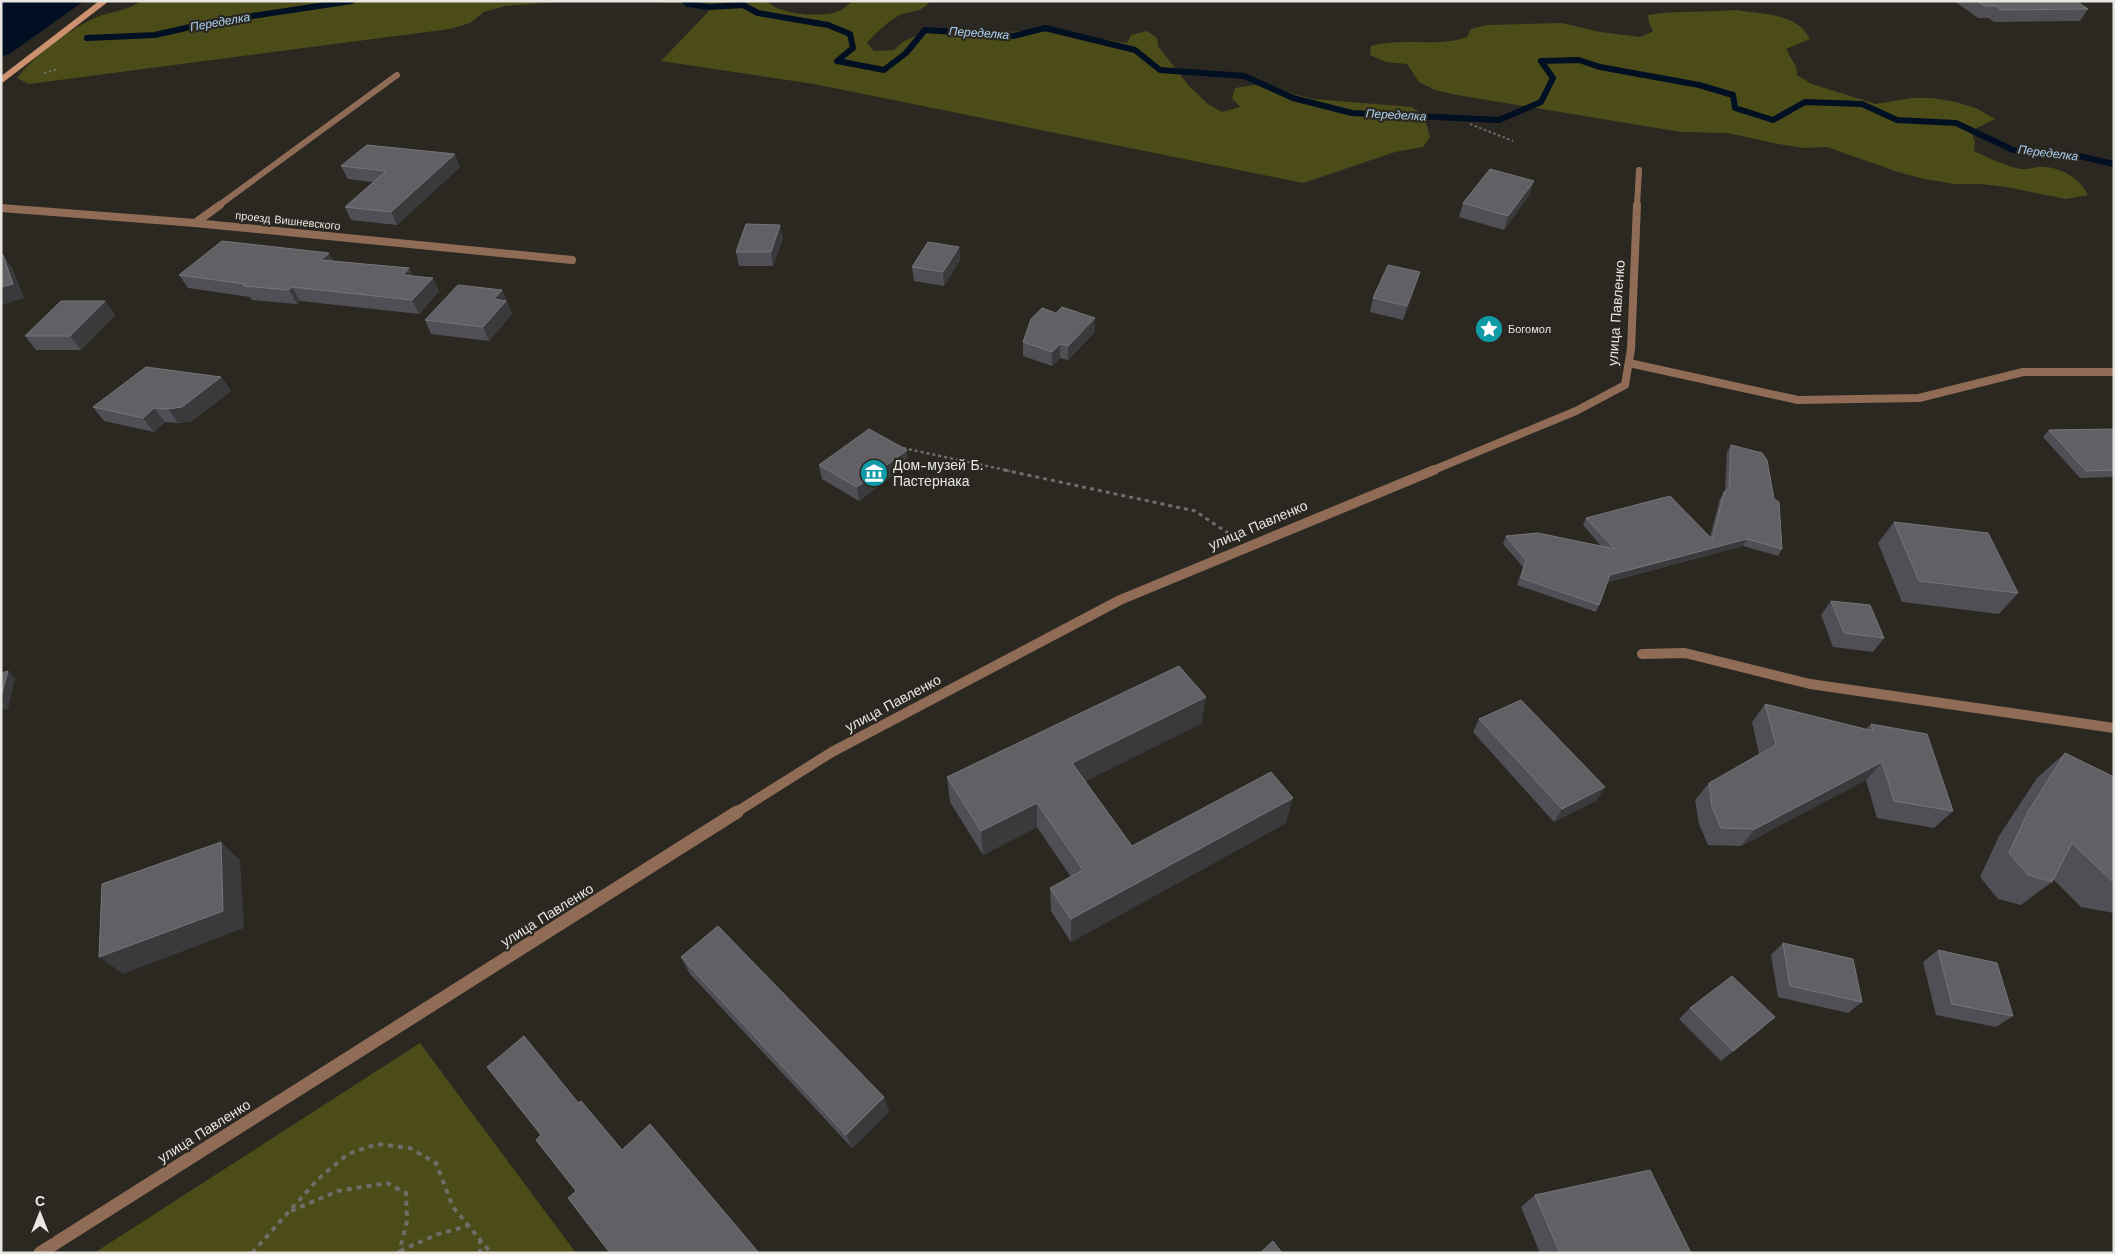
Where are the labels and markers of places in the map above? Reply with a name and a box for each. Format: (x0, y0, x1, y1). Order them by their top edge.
place icon: Богомол (1474, 314, 1504, 344)
place label: Богомол (1508, 323, 1551, 336)
place label: Дом-музей Б. Пастернака (893, 457, 984, 489)
museum icon: Дом-музей Б. Пастернака (859, 458, 889, 488)

